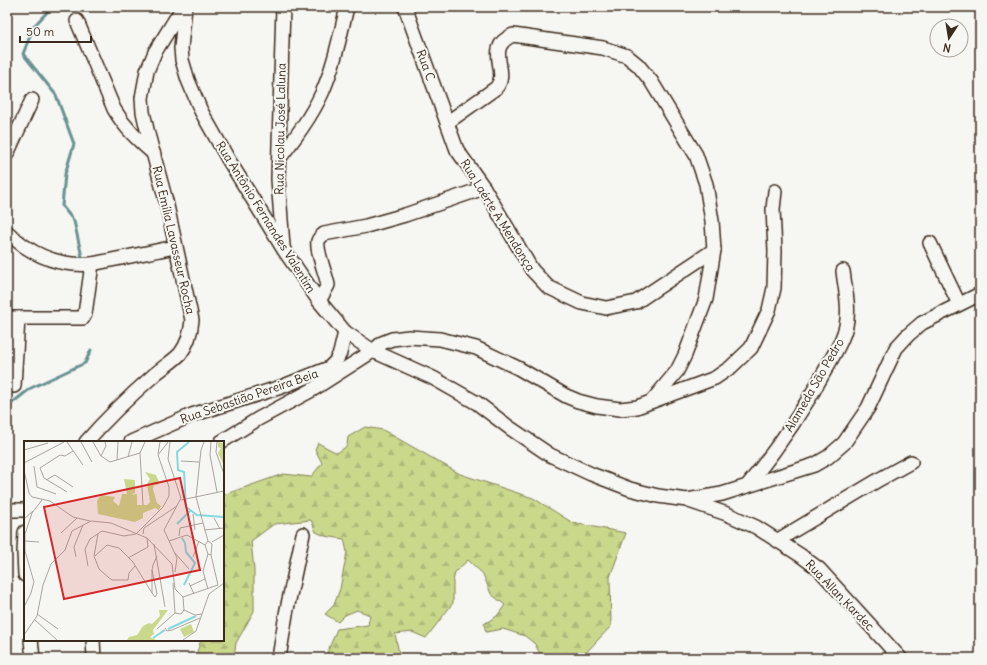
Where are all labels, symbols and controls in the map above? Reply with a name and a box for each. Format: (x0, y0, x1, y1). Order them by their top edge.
scale bar (20, 18, 91, 44)
north arrow (929, 18, 969, 58)
text: 50 m (26, 24, 55, 39)
text: N (942, 40, 952, 55)
street label: Rua C (413, 47, 439, 83)
street label: Rua Nicolau José Laluna (271, 63, 289, 195)
street label: Rua Antônio Fernandes Valentim (213, 138, 319, 296)
street label: Rua Laérte A Mendonça (457, 156, 539, 274)
street label: Rua Emília Lavasseur Rocha (150, 164, 198, 316)
street label: Alameda São Pedro (781, 335, 847, 435)
street label: Rua Sebastião Pereira Beia (178, 365, 320, 427)
inset map (24, 441, 224, 641)
street label: Rua Allan Kardec (802, 557, 878, 633)

